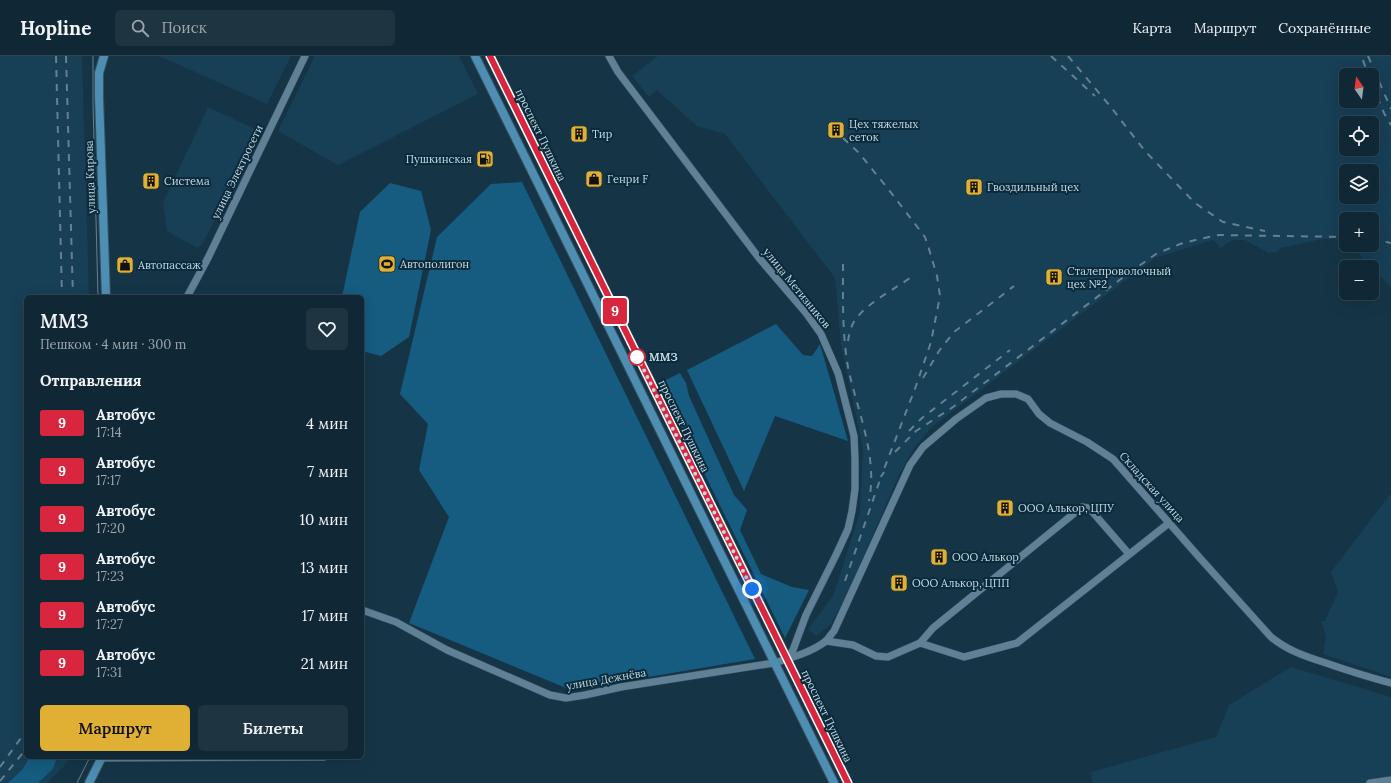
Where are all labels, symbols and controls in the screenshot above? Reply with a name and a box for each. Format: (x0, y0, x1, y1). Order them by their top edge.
search box (115, 10, 395, 46)
text: Hopline (20, 16, 91, 40)
icon: search (129, 17, 151, 39)
text: Поиск (161, 18, 207, 37)
text: Карта (1132, 19, 1172, 37)
text: Маршрут (1194, 19, 1256, 37)
text: Сохранённые (1278, 19, 1371, 37)
north arrow (1339, 68, 1379, 108)
map controls (1339, 68, 1379, 300)
street label: проспект Пушкина (513, 87, 570, 184)
button: locate (1339, 116, 1379, 156)
place label: Цех тяжелых сеток (849, 117, 919, 144)
building icon: Цех тяжелых сеток (826, 120, 846, 140)
street label: улица Электросети (208, 122, 266, 221)
building icon: Тир (569, 124, 589, 144)
place label: Тир (592, 127, 613, 141)
street label: улица Кирова (82, 140, 98, 214)
fuel station icon: Пушкинская (475, 149, 495, 169)
place label: Пушкинская (406, 152, 472, 166)
button: layers (1339, 164, 1379, 204)
shop icon: Генри F (584, 169, 604, 189)
building icon: Система (141, 171, 161, 191)
place label: Генри F (607, 172, 648, 186)
place label: Система (164, 174, 210, 188)
building icon: Гвоздильный цех (964, 177, 984, 197)
place label: Гвоздильный цех (987, 180, 1079, 194)
button: + (1339, 212, 1379, 252)
street label: улица Метизников (760, 245, 834, 331)
sports icon: Автополигон (377, 254, 397, 274)
shop icon: Автопассаж (115, 255, 135, 275)
place label: Автополигон (399, 257, 469, 271)
place label: Автопассаж (137, 258, 201, 272)
button: − (1339, 260, 1379, 300)
place label: Сталепроволочный цех №2 (1067, 264, 1171, 291)
building icon: Сталепроволочный цех №2 (1044, 267, 1064, 287)
line badge: 9 (602, 298, 628, 324)
text: 9 (611, 302, 619, 320)
button: heart (306, 308, 348, 350)
text: ММЗ (40, 309, 88, 333)
text: Пешком · 4 мин · 300 m (40, 336, 186, 353)
marker: ММЗ (628, 348, 646, 366)
place label: ММЗ (649, 350, 678, 364)
text: Отправления (40, 371, 142, 390)
street label: проспект Пушкина (656, 378, 713, 475)
text: Автобус (96, 405, 155, 424)
text: 9 (58, 414, 66, 432)
text: 4 мин (306, 414, 348, 433)
text: 17:14 (96, 424, 122, 441)
street label: Складская улица (1117, 449, 1188, 525)
text: Автобус (96, 453, 155, 472)
text: 9 (58, 462, 66, 480)
text: 7 мин (307, 462, 348, 481)
text: 17:17 (96, 472, 121, 489)
building icon: ООО Алькор, ЦПУ (995, 498, 1015, 518)
text: Автобус (96, 501, 155, 520)
place label: ООО Алькор, ЦПУ (1018, 501, 1114, 515)
text: 9 (58, 510, 66, 528)
text: 10 мин (299, 510, 348, 529)
text: 17:20 (96, 520, 125, 537)
building icon: ООО Алькор (929, 547, 949, 567)
text: Автобус (96, 549, 155, 568)
place label: ООО Алькор (952, 550, 1019, 564)
text: 9 (58, 558, 66, 576)
text: 13 мин (300, 558, 348, 577)
text: 17:23 (96, 568, 124, 585)
building icon: ООО Алькор, ЦПП (889, 573, 909, 593)
place label: ООО Алькор, ЦПП (912, 576, 1010, 590)
your location (742, 579, 762, 599)
text: Автобус (96, 597, 155, 616)
text: 9 (58, 606, 66, 624)
text: 17 мин (302, 606, 348, 625)
text: 17:27 (96, 616, 123, 633)
text: Автобус (96, 645, 155, 664)
text: 9 (58, 654, 66, 672)
text: 21 мин (301, 654, 348, 673)
text: 17:31 (96, 664, 122, 681)
street label: улица Дежнёва (565, 665, 647, 693)
street label: проспект Пушкина (799, 668, 856, 765)
button: Маршрут (40, 705, 190, 751)
button: Билеты (198, 705, 348, 751)

